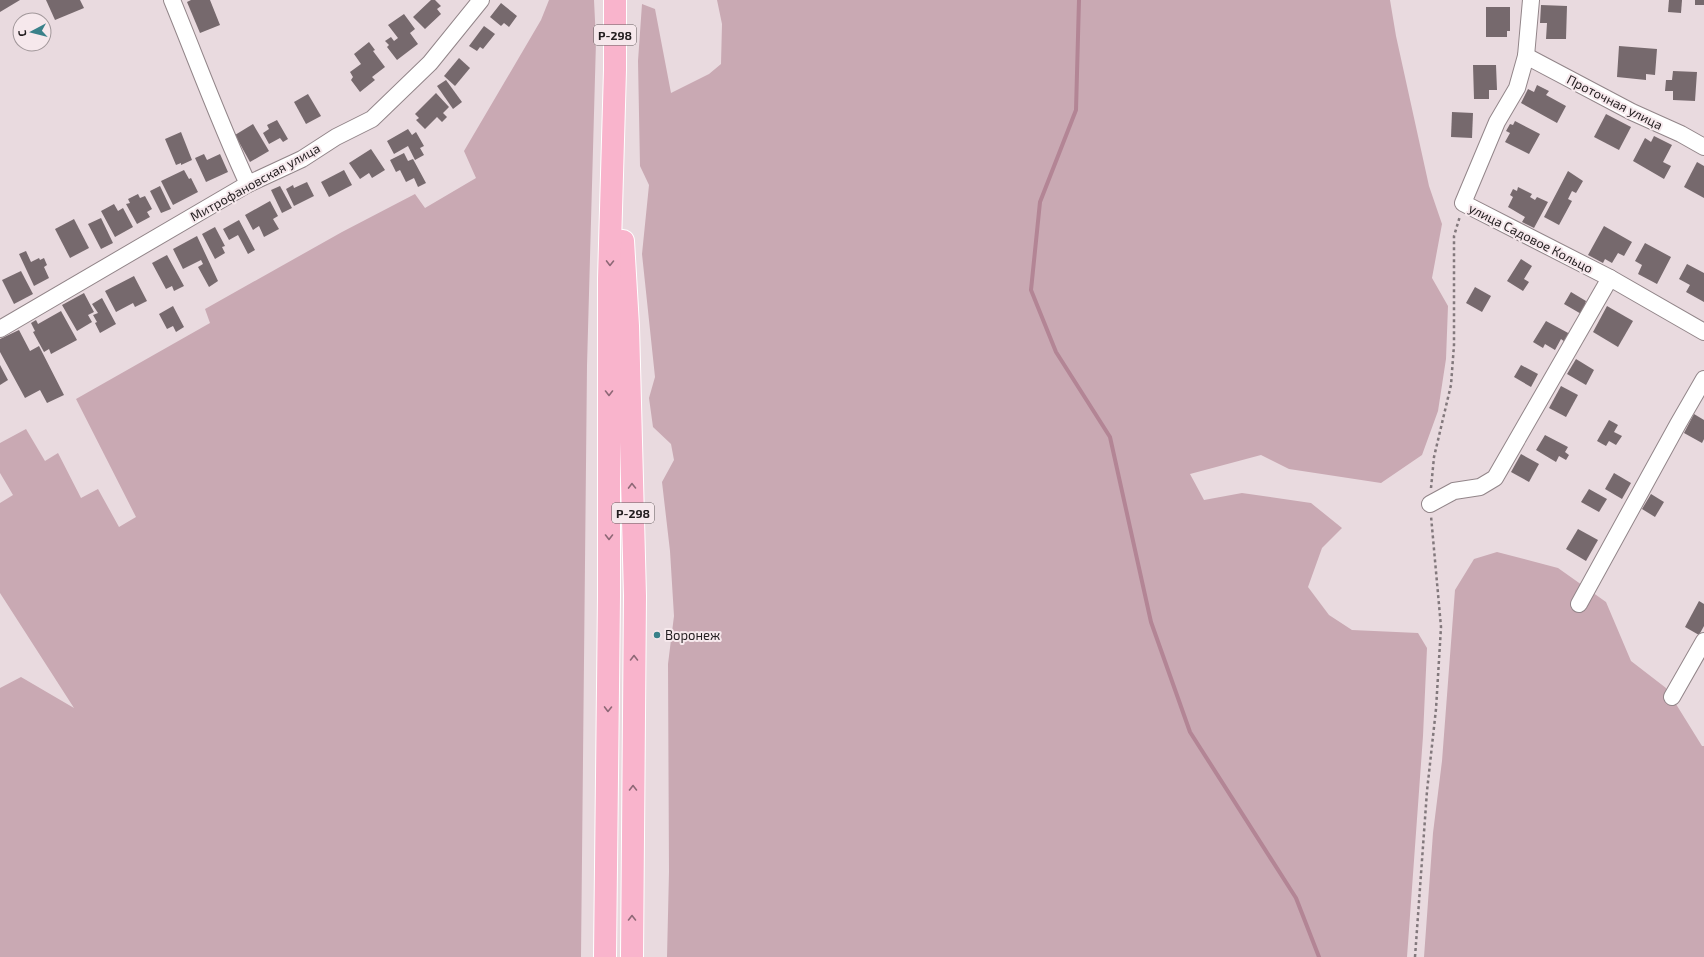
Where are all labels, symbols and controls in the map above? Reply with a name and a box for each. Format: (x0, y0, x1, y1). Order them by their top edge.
north arrow (12, 12, 52, 52)
road number: Р-298 (594, 25, 636, 45)
text: С (15, 29, 28, 37)
street label: Проточная улица (1564, 71, 1666, 133)
street label: Митрофановская улица (187, 140, 323, 224)
street label: улица Садовое Кольцо (1466, 200, 1596, 276)
one-way arrow (606, 260, 614, 266)
one-way arrow (605, 390, 613, 396)
one-way arrow (628, 483, 636, 489)
road number: Р-298 (612, 503, 654, 523)
one-way arrow (605, 534, 613, 540)
place label: Воронеж (665, 627, 720, 643)
marker: Воронеж (652, 630, 662, 640)
one-way arrow (630, 655, 638, 661)
one-way arrow (604, 706, 612, 712)
one-way arrow (629, 785, 637, 791)
one-way arrow (628, 915, 636, 921)

